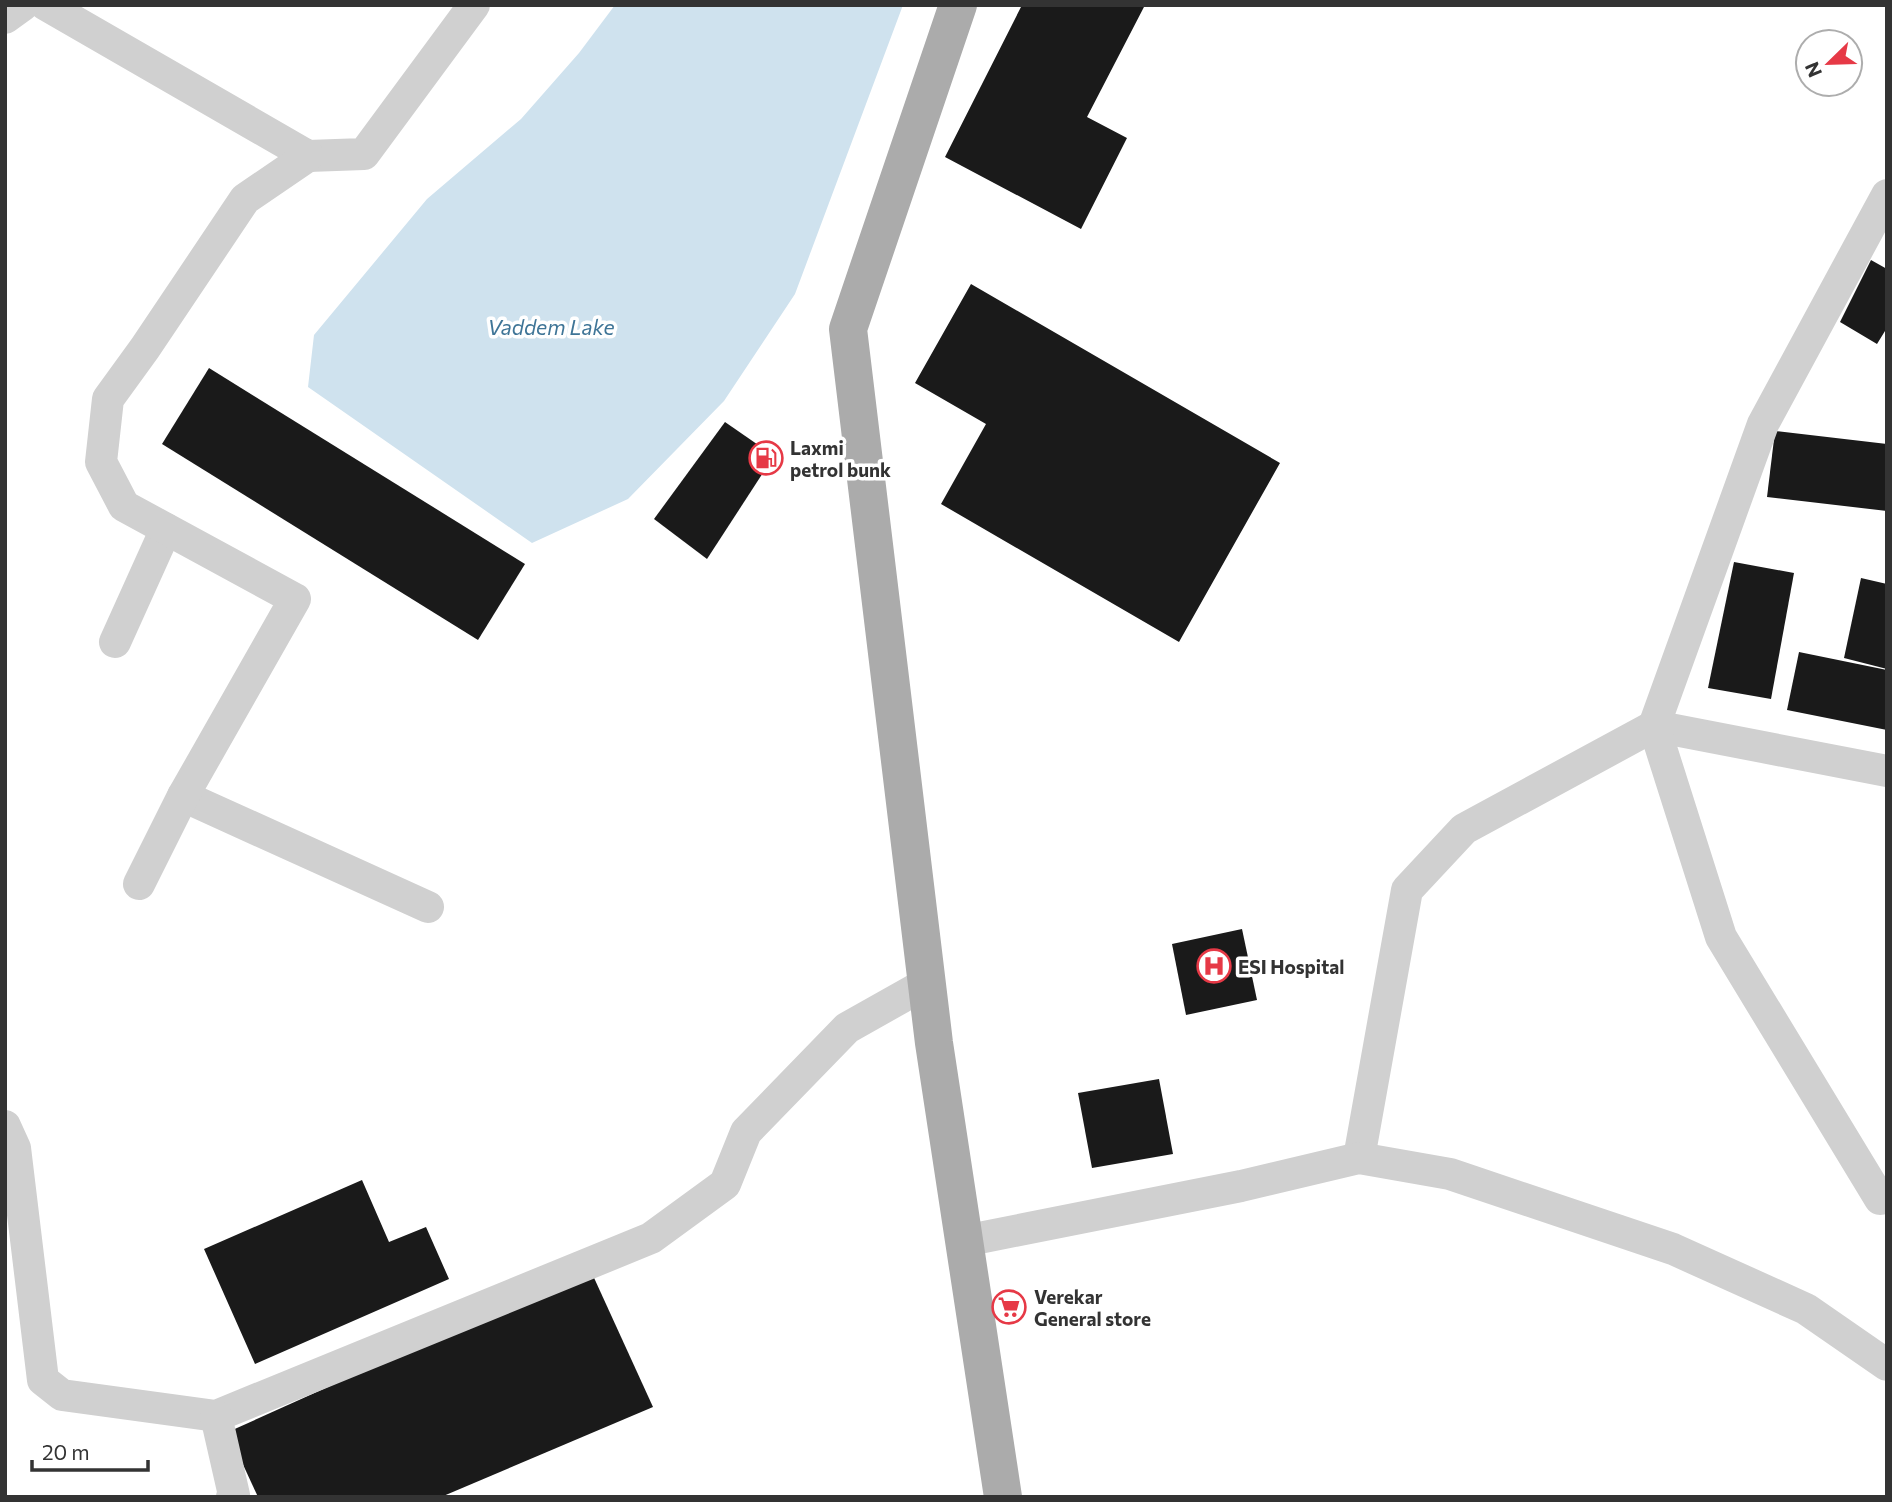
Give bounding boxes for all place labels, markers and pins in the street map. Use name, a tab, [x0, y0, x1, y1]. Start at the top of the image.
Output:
place label: Laxmi petrol bunk	[790, 436, 891, 481]
fuel station icon: Laxmi petrol bunk	[747, 439, 785, 477]
hospital icon: ESI Hospital	[1195, 947, 1233, 985]
place label: ESI Hospital	[1238, 955, 1344, 978]
place label: Verekar General store	[1034, 1285, 1151, 1330]
supermarket icon: Verekar General store	[990, 1288, 1028, 1326]

